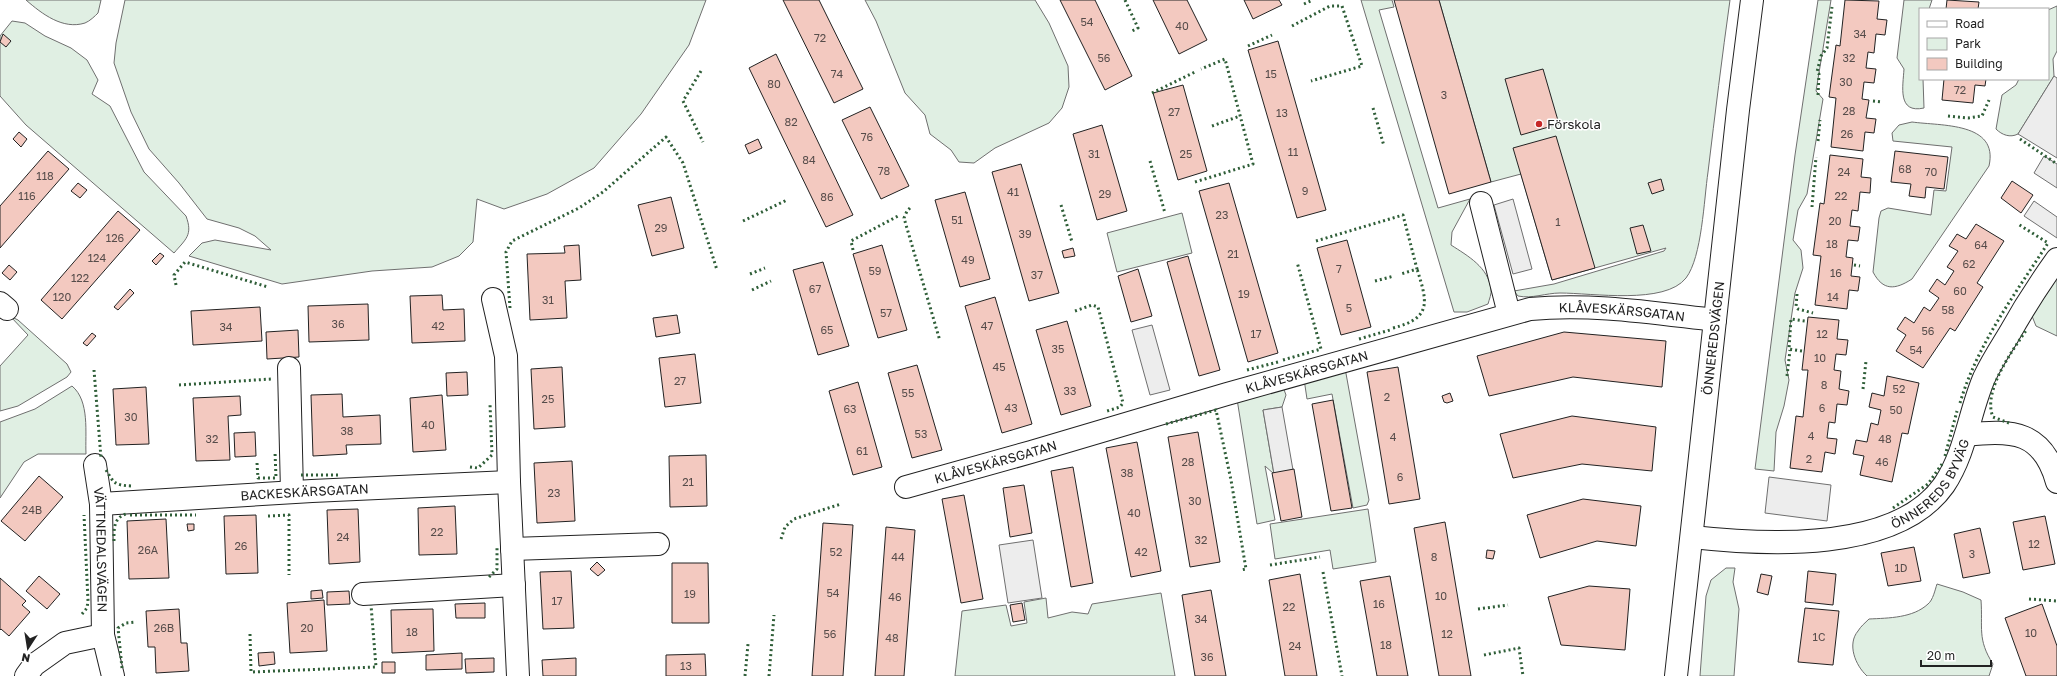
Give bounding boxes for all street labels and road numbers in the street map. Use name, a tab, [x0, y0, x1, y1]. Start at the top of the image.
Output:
street label: ÖNNEREDSVÄGEN	[1699, 280, 1727, 396]
street label: KLÅVESKÄRSGATAN	[1559, 299, 1686, 324]
street label: KLÅVESKÄRSGATAN	[1244, 347, 1370, 396]
street label: KLÅVESKÄRSGATAN	[932, 437, 1059, 487]
street label: ÖNNEREDS BYVÄG	[1888, 437, 1972, 532]
street label: BACKESKÄRSGATAN	[240, 480, 369, 503]
street label: VÄTTNEDALSVÄGEN	[90, 486, 111, 612]

